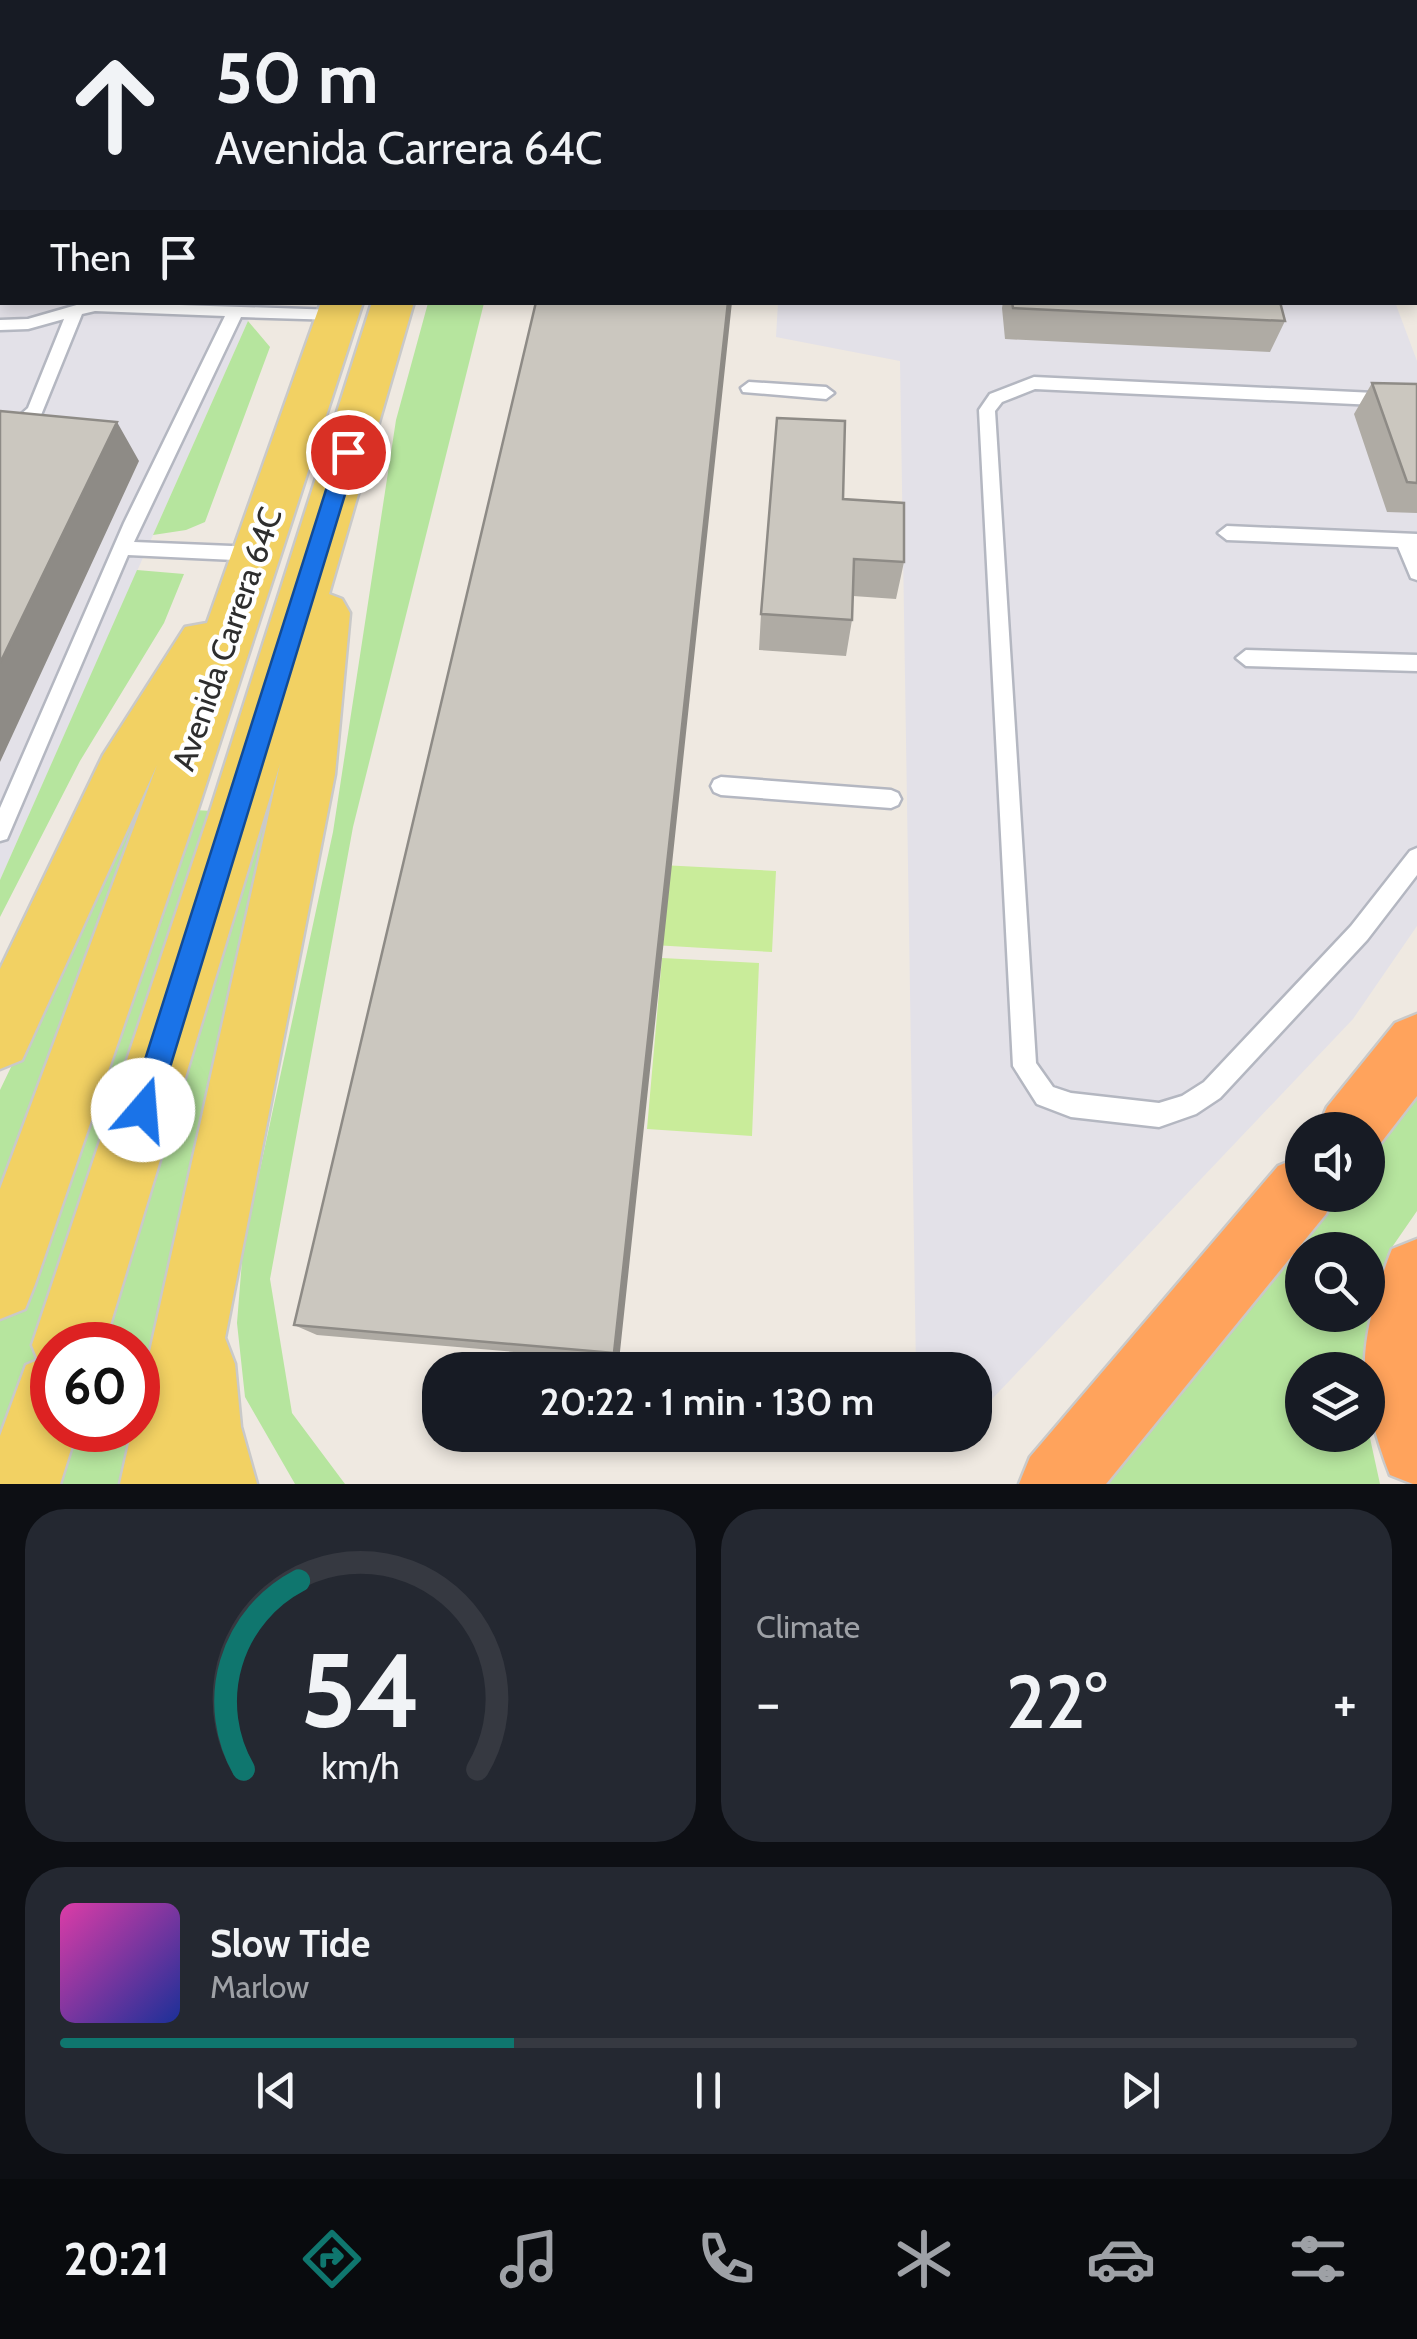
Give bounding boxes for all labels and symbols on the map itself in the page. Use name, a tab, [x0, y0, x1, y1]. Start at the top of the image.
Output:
pin	[306, 410, 391, 495]
street label: Avenida Carrera 64C	[163, 502, 290, 775]
position arrow	[91, 1058, 195, 1162]
speed limit sign: 60	[30, 1322, 160, 1452]

